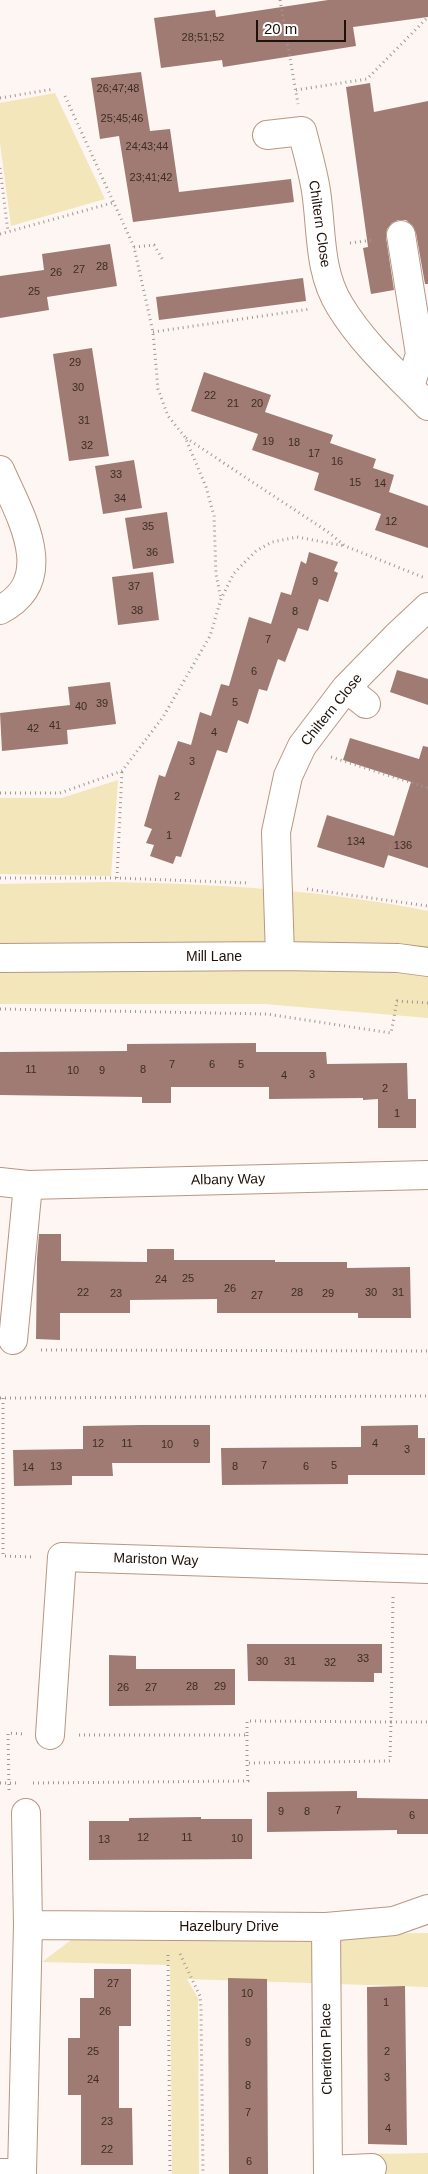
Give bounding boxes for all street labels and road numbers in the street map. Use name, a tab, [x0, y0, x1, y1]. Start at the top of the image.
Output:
street label: Chiltern Close	[305, 179, 333, 269]
street label: Chiltern Close	[298, 671, 366, 749]
street label: Mill Lane	[186, 949, 242, 965]
street label: Albany Way	[191, 1171, 265, 1189]
street label: Mariston Way	[113, 1550, 199, 1570]
street label: Hazelbury Drive	[179, 1919, 279, 1935]
street label: Cheriton Place	[318, 2003, 336, 2095]

